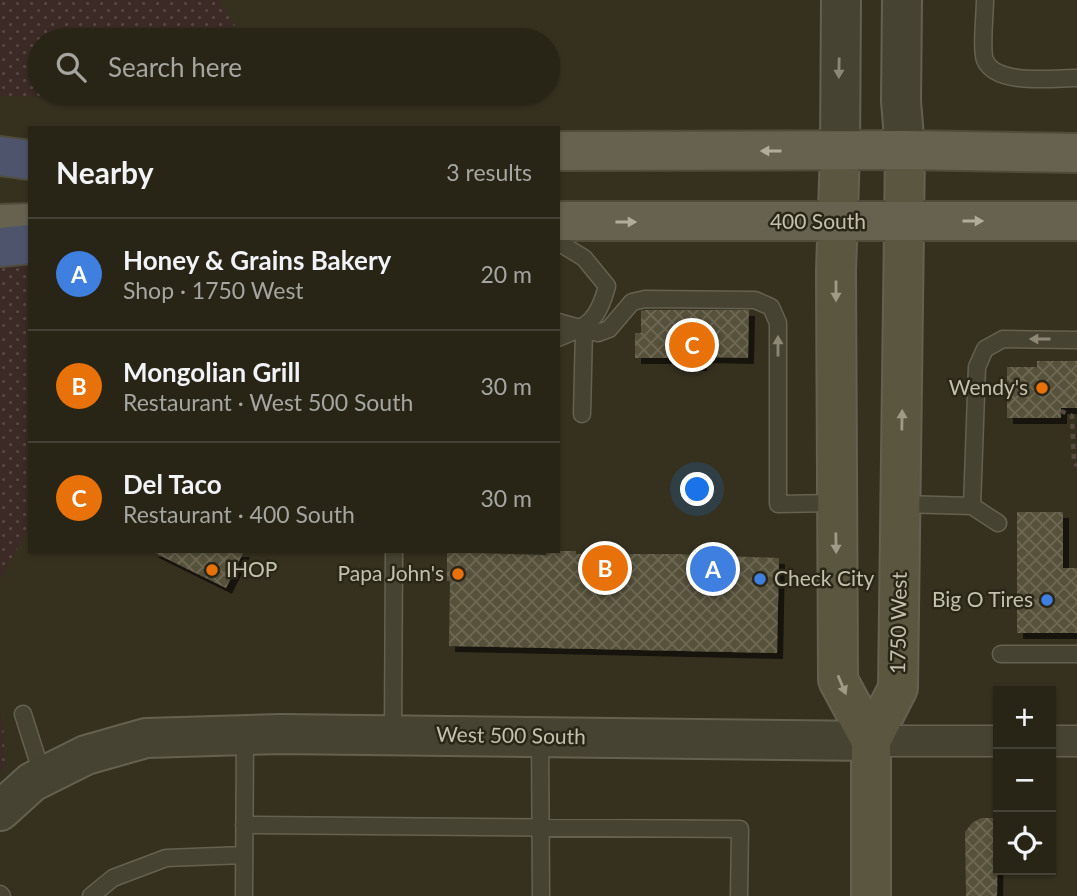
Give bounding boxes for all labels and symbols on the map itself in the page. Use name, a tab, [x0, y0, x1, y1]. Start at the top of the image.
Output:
one-way arrow	[834, 57, 845, 79]
one-way arrow	[760, 145, 782, 157]
street label: 400 South	[770, 208, 866, 233]
one-way arrow	[962, 215, 984, 227]
one-way arrow	[616, 216, 638, 227]
one-way arrow	[830, 280, 842, 302]
pin: C	[669, 319, 715, 371]
one-way arrow	[772, 334, 784, 356]
one-way arrow	[1029, 334, 1051, 345]
place label: Wendy's	[949, 374, 1028, 399]
marker: Wendy's	[1034, 380, 1050, 396]
one-way arrow	[897, 408, 908, 430]
your location	[680, 472, 714, 506]
one-way arrow	[830, 532, 842, 554]
pin: B	[582, 542, 628, 594]
pin: A	[690, 543, 736, 595]
place label: IHOP	[226, 556, 277, 581]
place label: Papa John's	[337, 560, 444, 585]
marker: IHOP	[204, 562, 220, 578]
place label: Check City	[774, 565, 875, 590]
marker: Papa John's	[450, 566, 466, 582]
marker: Check City	[752, 571, 768, 587]
street label: 1750 West	[884, 571, 911, 674]
place label: Big O Tires	[932, 586, 1033, 611]
marker: Big O Tires	[1039, 592, 1055, 608]
one-way arrow	[837, 675, 848, 696]
street label: West 500 South	[436, 721, 586, 748]

